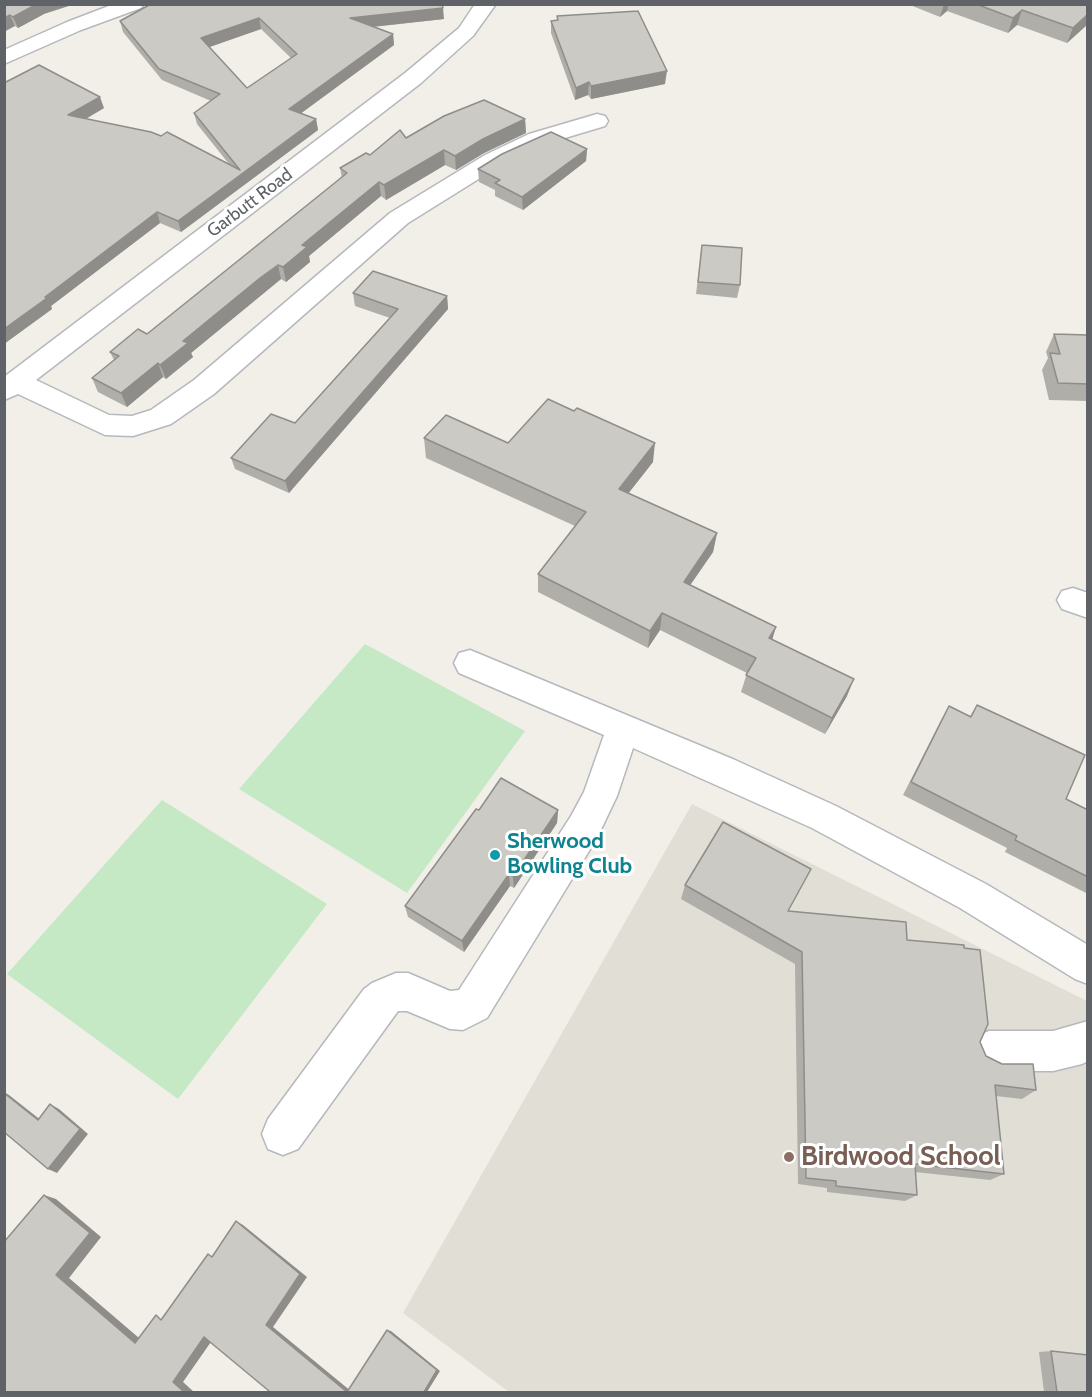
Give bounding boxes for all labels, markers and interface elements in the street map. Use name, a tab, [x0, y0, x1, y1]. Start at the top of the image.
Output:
street label: Garbutt Road	[203, 164, 297, 242]
place label: Sherwood Bowling Club	[507, 829, 632, 880]
marker: Sherwood Bowling Club	[488, 848, 502, 862]
place label: Birdwood School	[801, 1141, 1001, 1173]
marker: Birdwood School	[782, 1150, 796, 1164]

